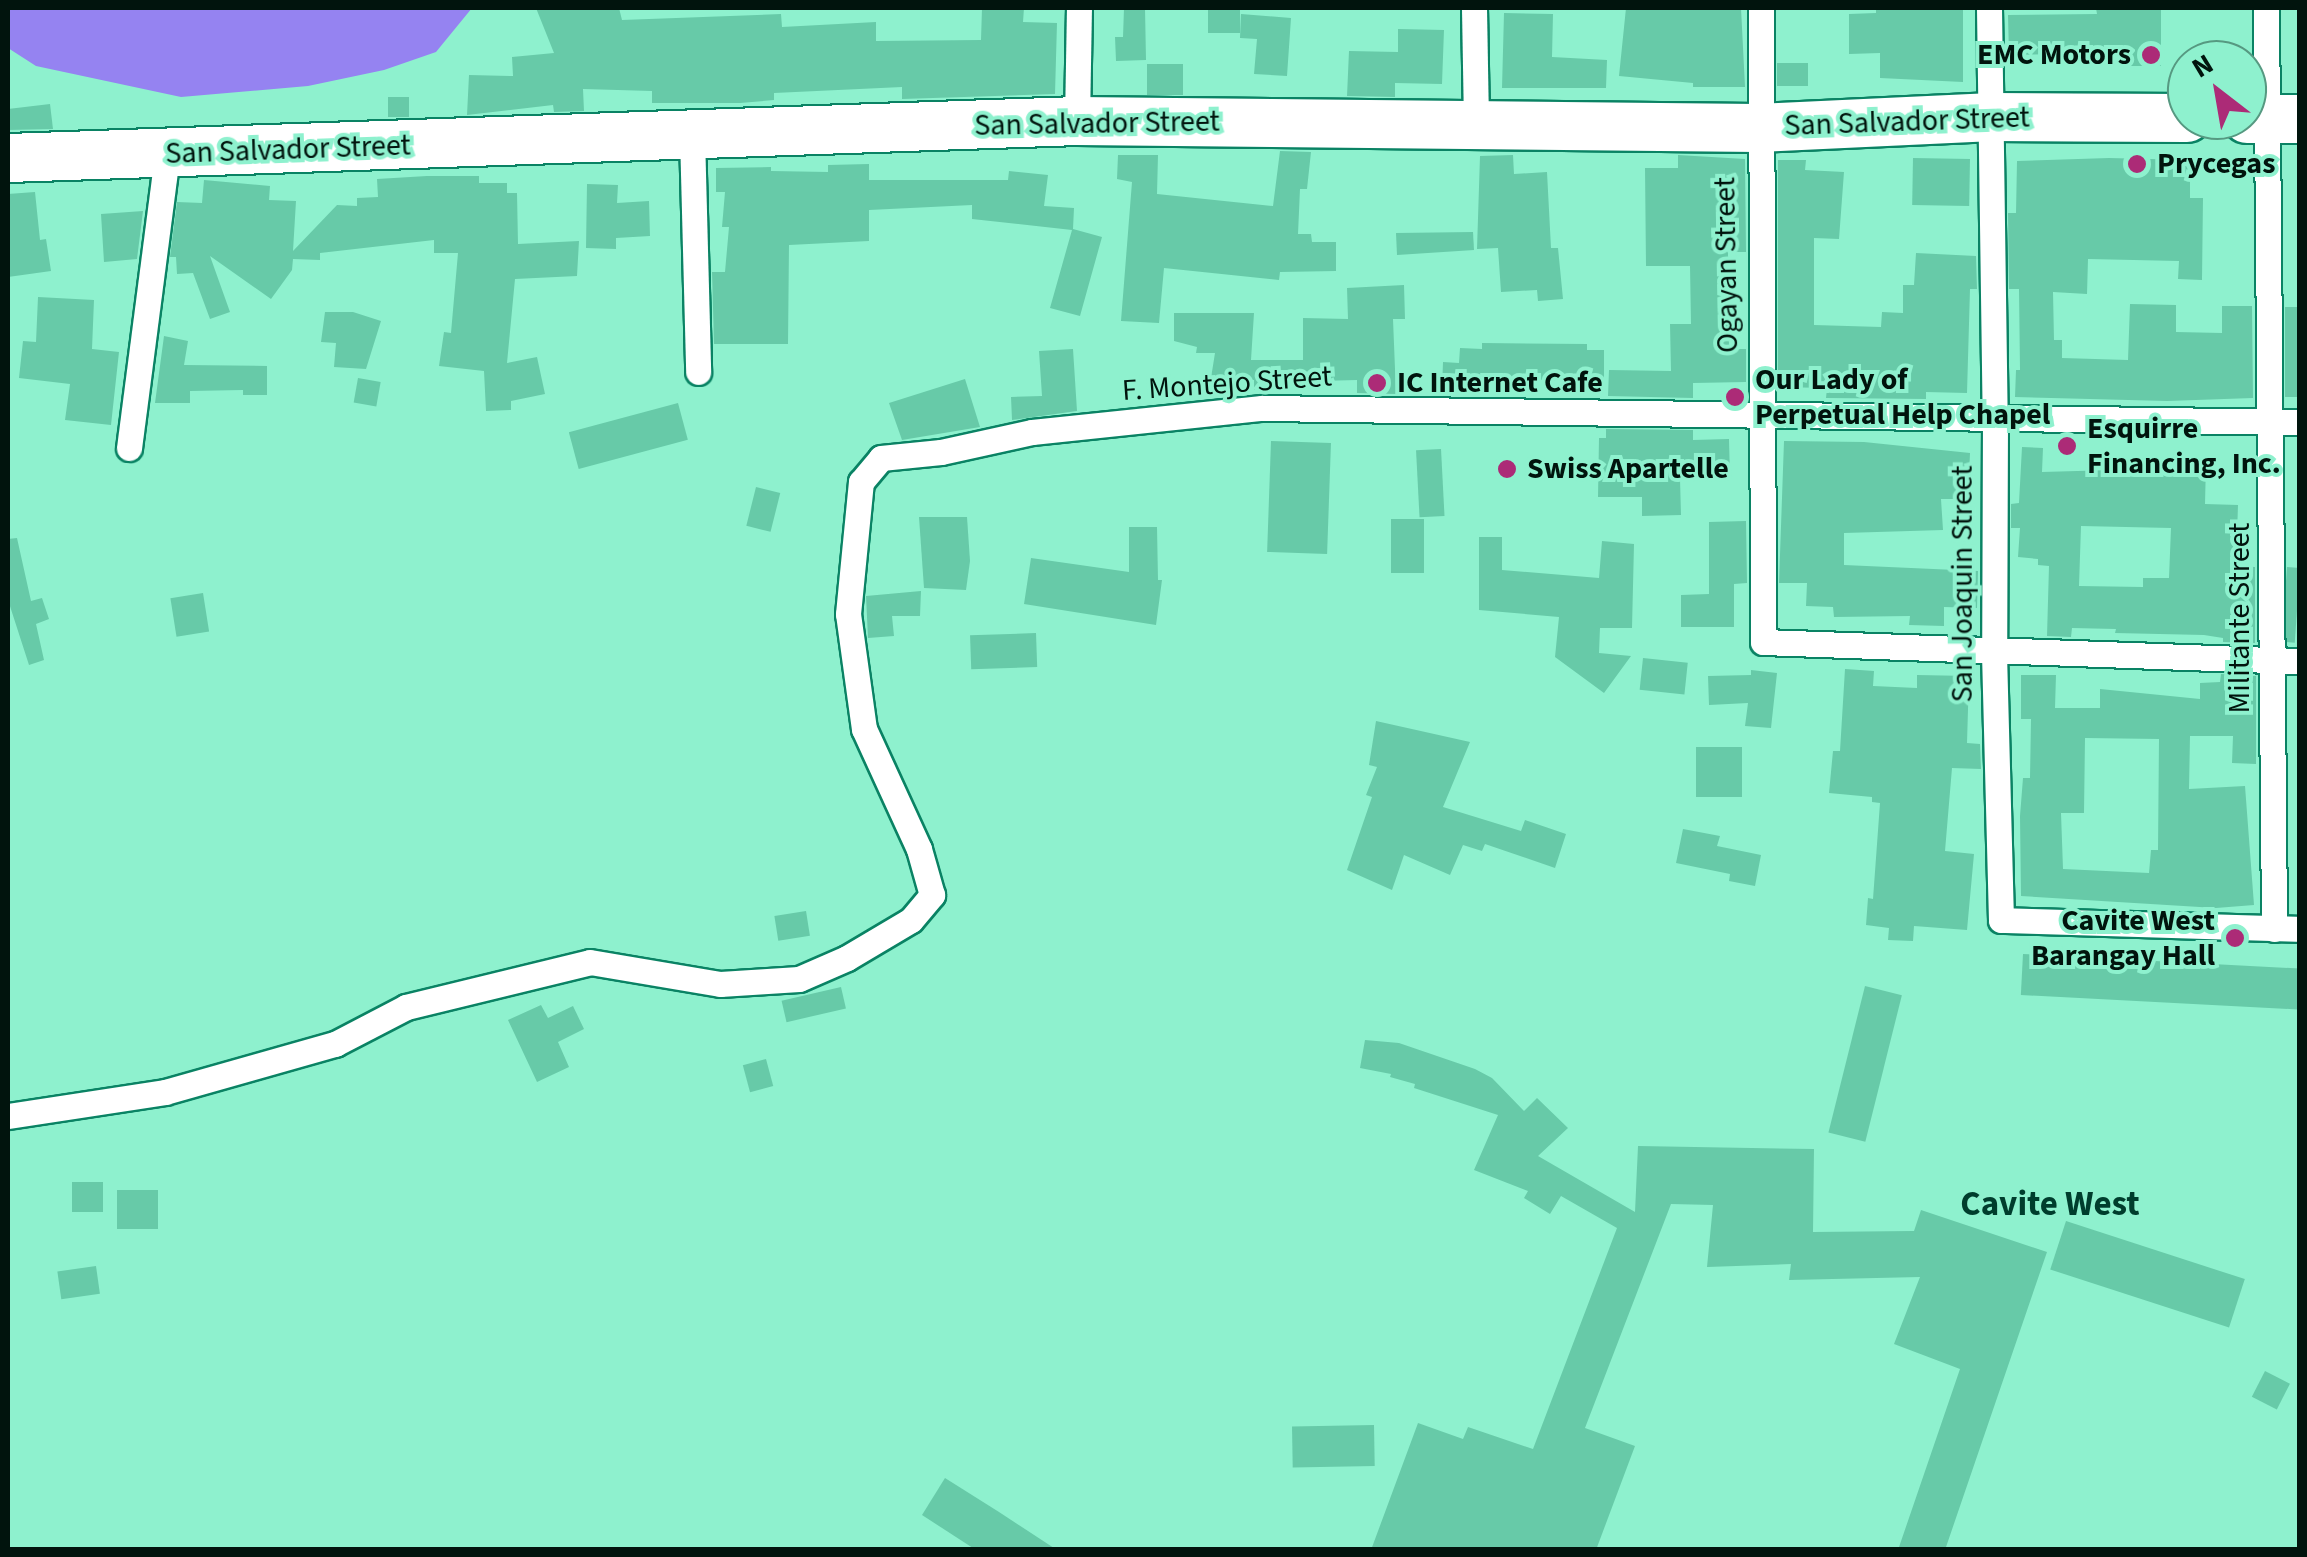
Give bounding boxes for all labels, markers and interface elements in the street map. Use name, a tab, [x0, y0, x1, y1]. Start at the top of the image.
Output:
place label: EMC Motors	[1977, 37, 2131, 73]
north arrow	[2167, 40, 2267, 140]
marker: EMC Motors	[2140, 44, 2162, 66]
text: N	[2184, 44, 2221, 88]
street label: San Salvador Street	[1784, 100, 2030, 144]
street label: San Salvador Street	[974, 104, 1220, 144]
street label: San Salvador Street	[165, 128, 411, 172]
place label: Prycegas	[2157, 146, 2275, 182]
marker: Prycegas	[2126, 153, 2148, 175]
street label: Ogayan Street	[1707, 177, 1747, 353]
street label: F. Montejo Street	[1121, 359, 1333, 409]
place label: Our Lady of Perpetual Help Chapel	[1755, 362, 2050, 432]
place label: IC Internet Cafe	[1397, 365, 1603, 401]
marker: IC Internet Cafe	[1366, 372, 1388, 394]
marker: Our Lady of Perpetual Help Chapel	[1724, 386, 1746, 408]
place label: Esquirre Financing, Inc.	[2087, 411, 2281, 482]
marker: Esquirre Financing, Inc.	[2056, 435, 2078, 457]
place label: Swiss Apartelle	[1527, 451, 1729, 487]
marker: Swiss Apartelle	[1496, 458, 1518, 480]
street label: San Joaquin Street	[1945, 466, 1981, 702]
street label: Militante Street	[2222, 522, 2258, 714]
place label: Cavite West Barangay Hall	[2031, 903, 2215, 974]
marker: Cavite West Barangay Hall	[2224, 927, 2246, 949]
district label: Cavite West	[1960, 1183, 2140, 1225]

